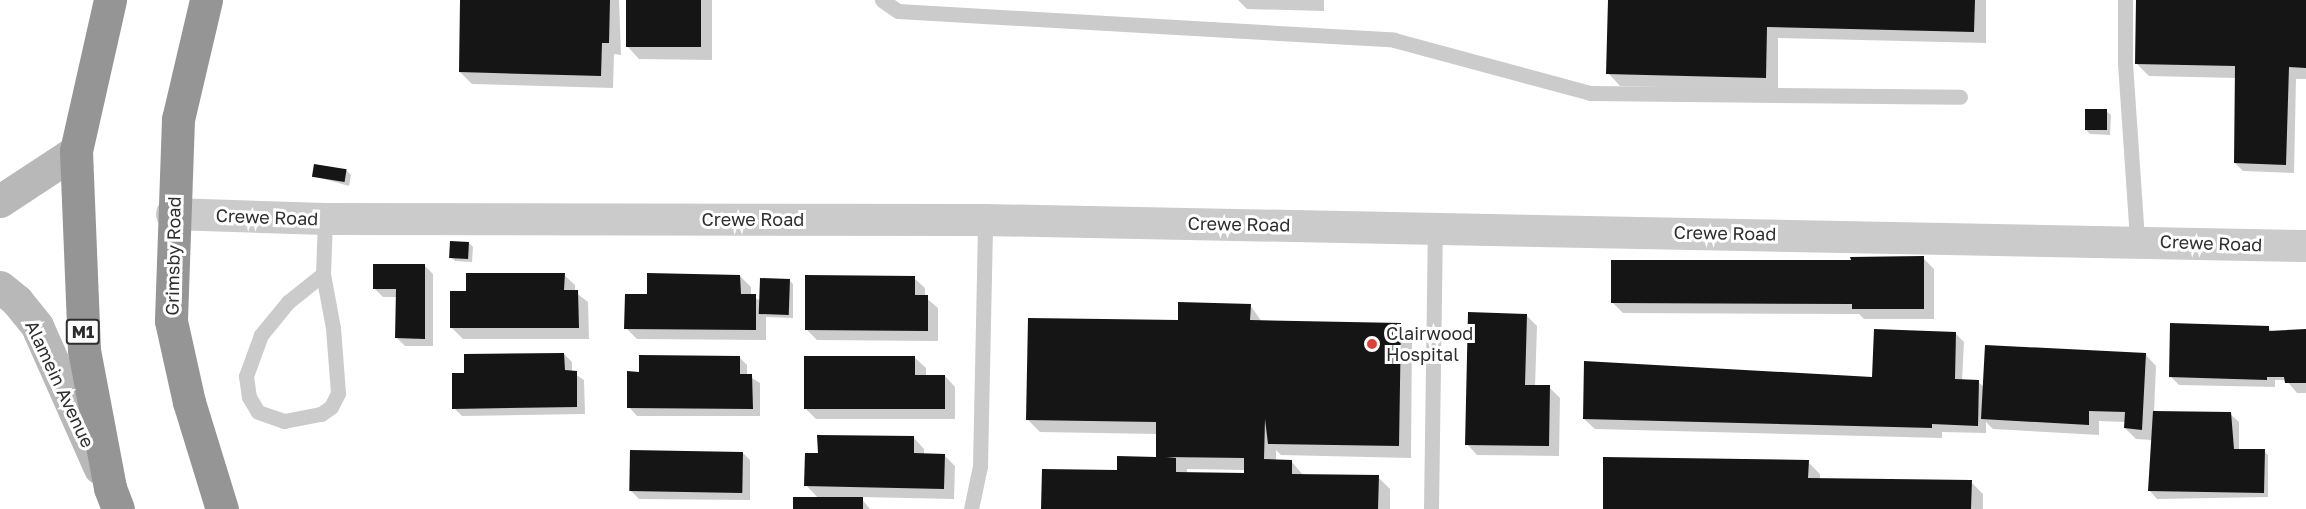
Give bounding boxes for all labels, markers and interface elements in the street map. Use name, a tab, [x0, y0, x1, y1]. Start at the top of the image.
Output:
street label: Grimsby Road	[161, 196, 185, 316]
street label: Crewe Road	[215, 204, 319, 230]
street label: Crewe Road	[702, 208, 804, 230]
street label: Crewe Road	[1187, 212, 1291, 236]
street label: Crewe Road	[1673, 221, 1777, 245]
street label: Crewe Road	[2159, 230, 2263, 256]
street label: Alamein Avenue	[21, 317, 99, 451]
road number: M1	[65, 319, 101, 345]
place label: Clairwood Hospital	[1386, 323, 1473, 366]
marker: Clairwood Hospital	[1363, 335, 1381, 353]

